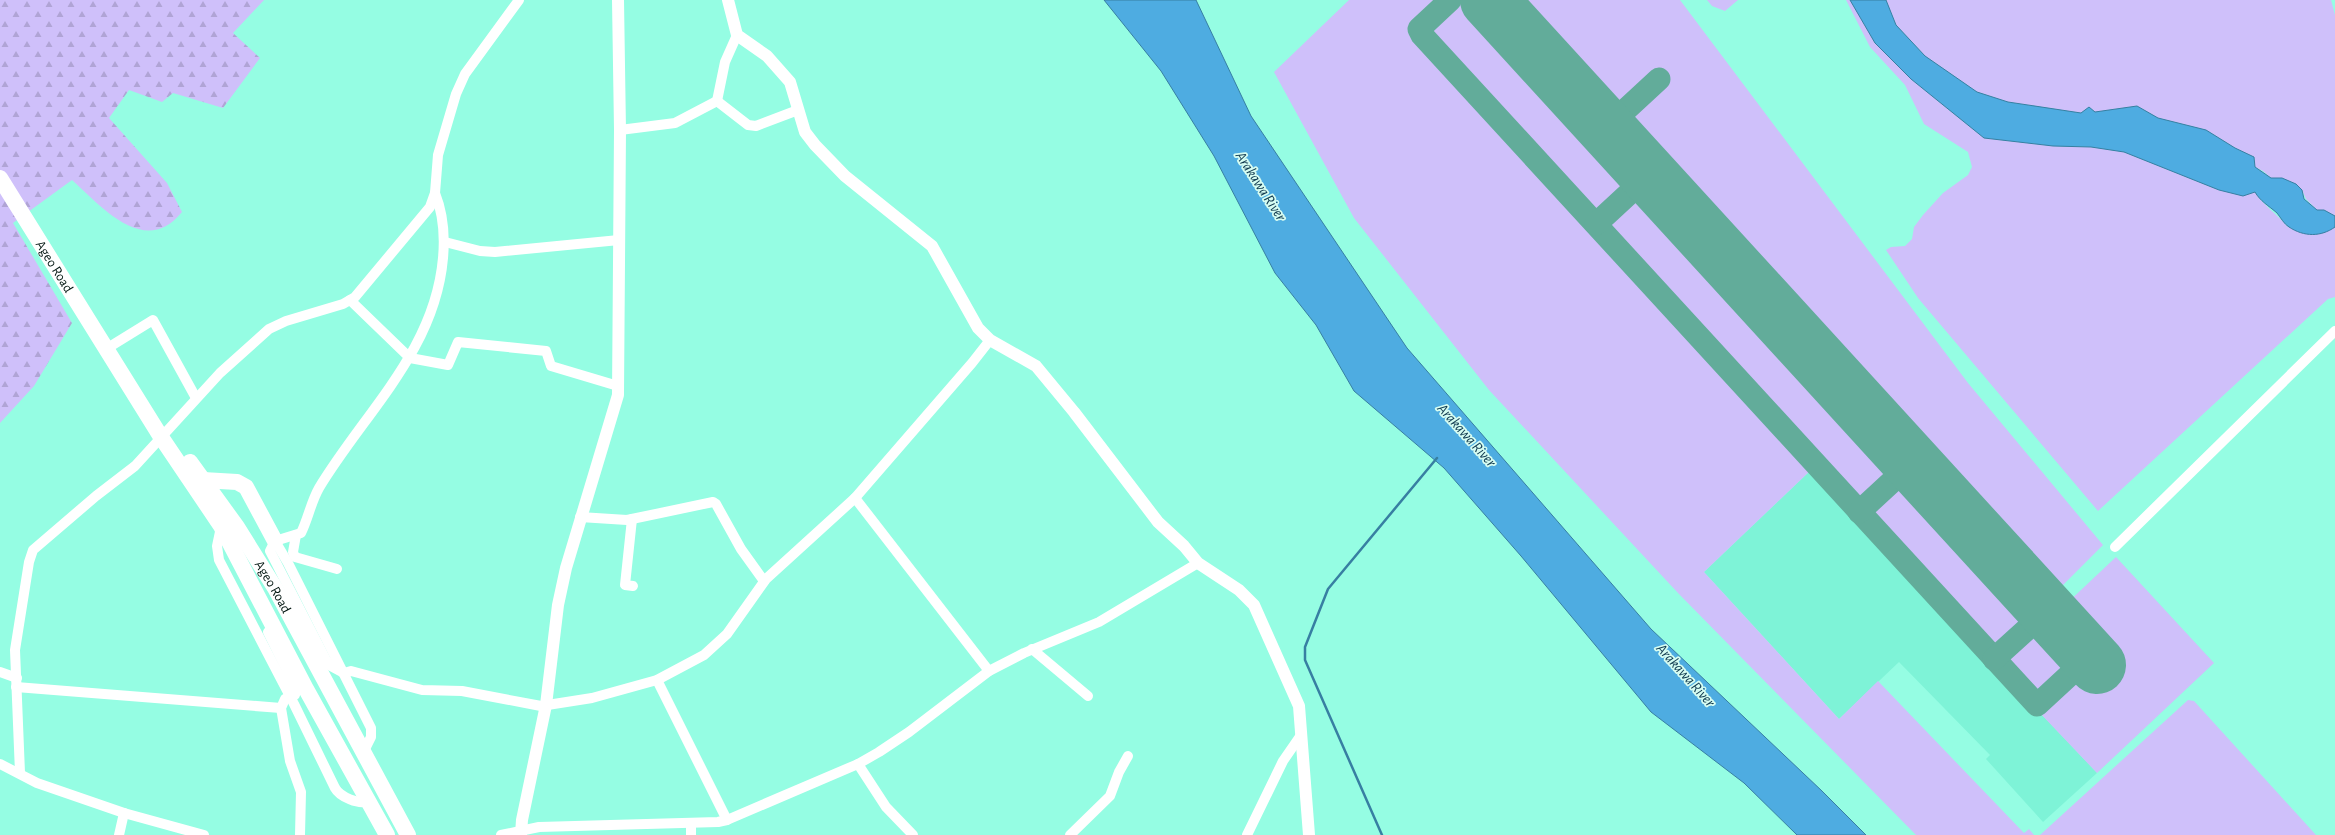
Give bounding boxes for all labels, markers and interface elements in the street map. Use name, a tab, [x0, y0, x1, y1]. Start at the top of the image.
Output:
water label: Arakawa River	[1232, 148, 1289, 225]
street label: Ageo Road	[33, 238, 75, 295]
water label: Arakawa River	[1434, 400, 1499, 471]
street label: Ageo Road	[252, 558, 293, 616]
water label: Arakawa River	[1653, 640, 1718, 711]

